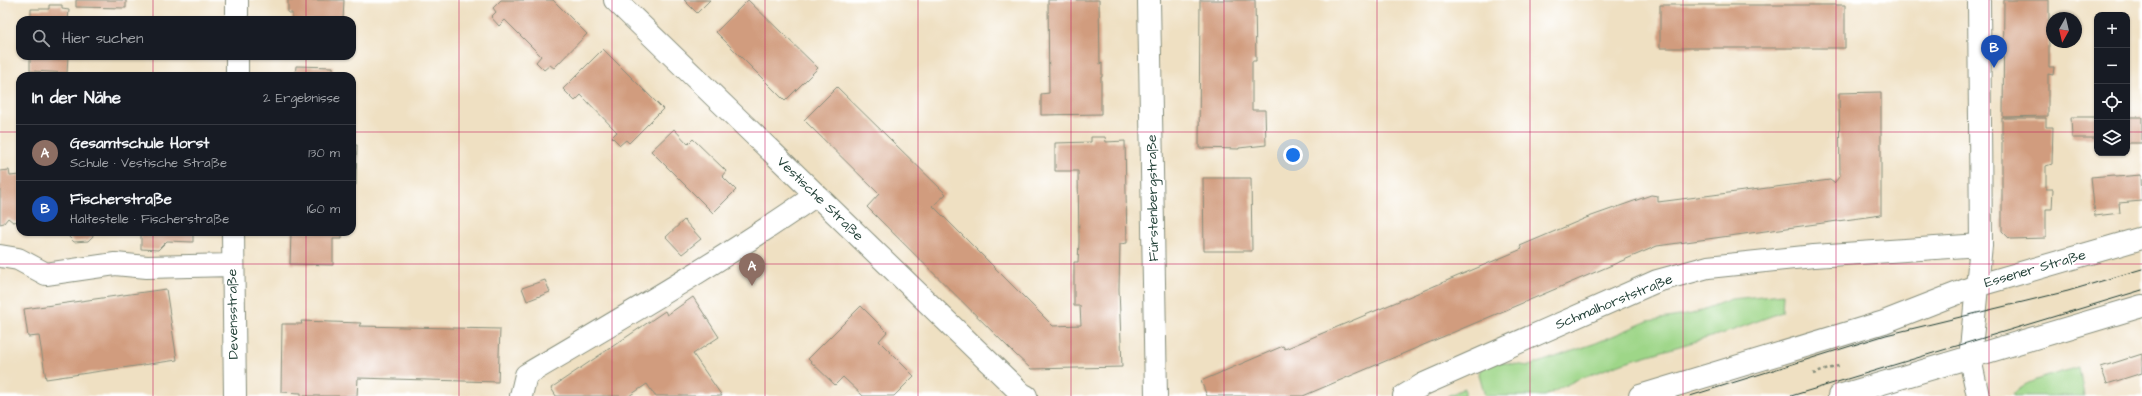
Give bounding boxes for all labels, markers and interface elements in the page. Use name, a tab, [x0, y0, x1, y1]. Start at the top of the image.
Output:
north arrow	[2046, 12, 2082, 48]
map controls	[2094, 12, 2130, 156]
button: +	[2094, 12, 2130, 48]
search box	[16, 16, 356, 60]
icon: search	[30, 27, 52, 49]
text: Hier suchen	[62, 28, 143, 49]
pin: B	[1981, 35, 2007, 68]
button: −	[2094, 48, 2130, 84]
button: locate	[2094, 84, 2130, 120]
text: In der Nähe	[32, 86, 121, 110]
text: 2 Ergebnisse	[263, 89, 340, 107]
button: layers	[2094, 120, 2130, 156]
text: Gesamtschule Horst	[70, 133, 209, 154]
street label: Fürstenbergstraße	[1142, 134, 1164, 262]
text: A	[41, 144, 49, 162]
text: 130 m	[308, 144, 340, 162]
your location	[1283, 145, 1303, 165]
street label: Vestische Straße	[772, 152, 868, 246]
text: Schule · Vestische Straße	[70, 154, 227, 172]
text: Fischerstraße	[70, 189, 172, 210]
text: B	[40, 200, 50, 218]
text: 160 m	[307, 200, 340, 218]
text: Haltestelle · Fischerstraße	[70, 210, 229, 228]
street label: Essener Straße	[1982, 245, 2089, 293]
pin: A	[739, 253, 765, 286]
street label: Devensstraße	[222, 268, 244, 359]
street label: Schmalhorststraße	[1552, 269, 1676, 335]

